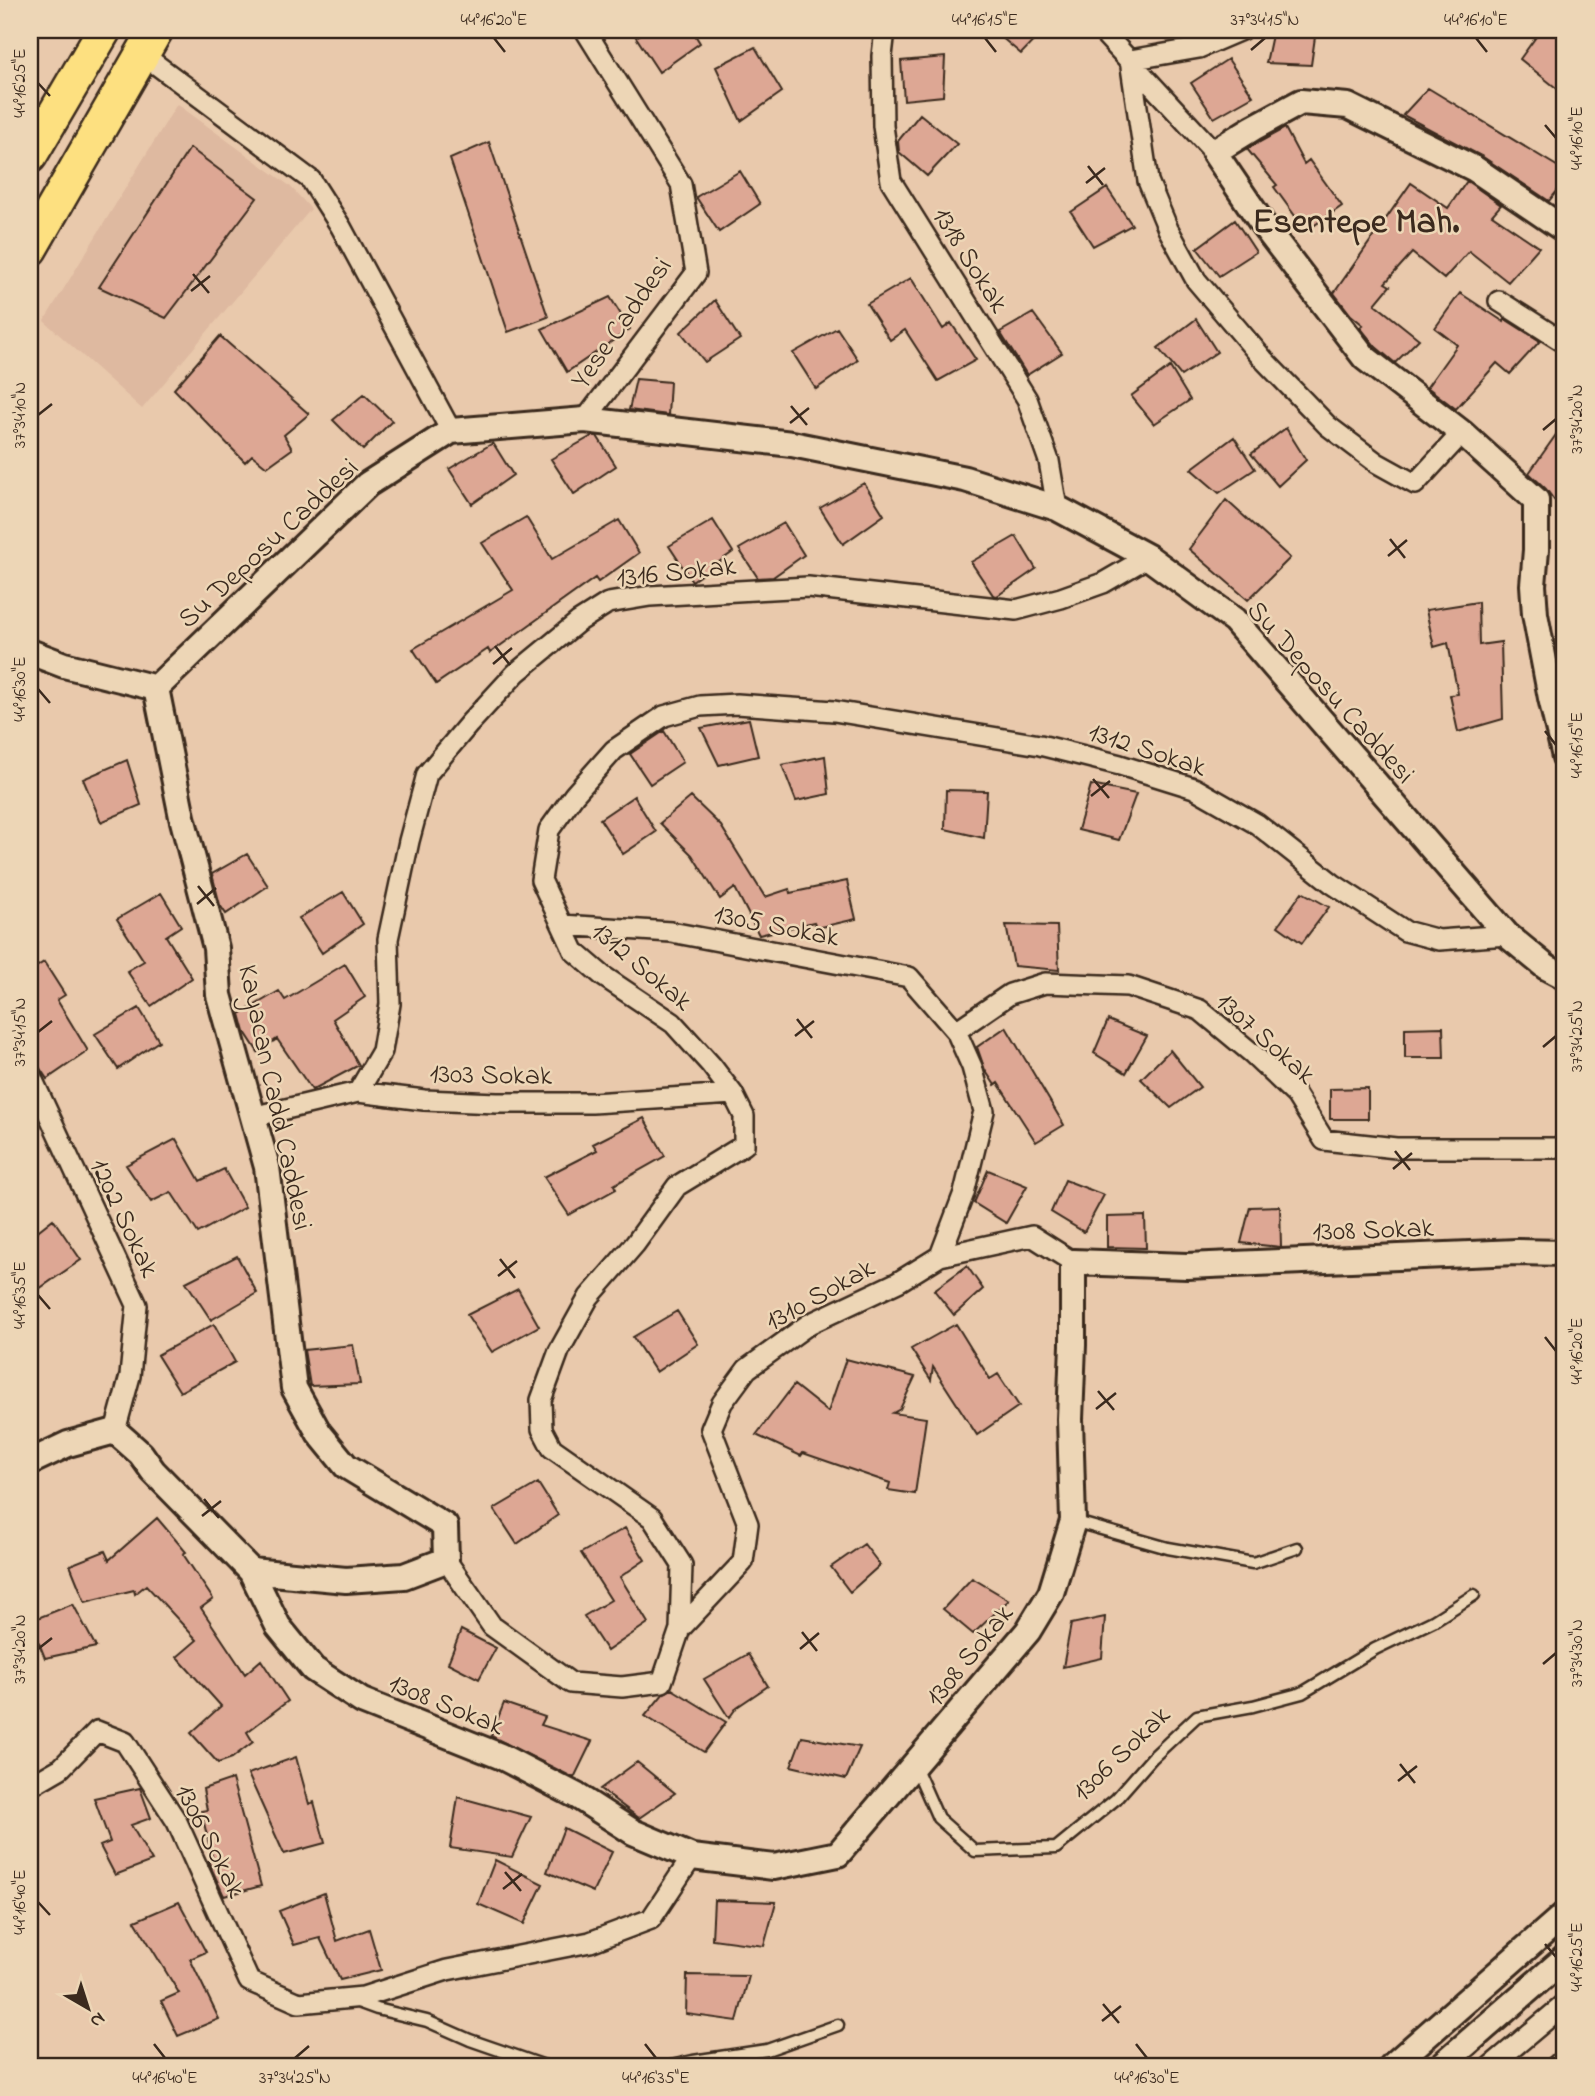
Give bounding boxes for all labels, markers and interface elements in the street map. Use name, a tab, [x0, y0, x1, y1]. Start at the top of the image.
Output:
text: 44°16'20"E	[460, 8, 528, 34]
text: 44°16'15"E	[952, 8, 1018, 34]
text: 37°34'15"N	[1231, 8, 1299, 34]
text: 44°16'10"E	[1444, 8, 1508, 34]
text: 44°16'25"E	[8, 48, 34, 118]
text: 44°16'10"E	[1565, 106, 1591, 170]
district label: Esentepe Mah.	[1253, 198, 1459, 249]
street label: 1318 Sokak	[920, 200, 1018, 322]
street label: Yese Caddesi	[562, 250, 684, 398]
text: 37°34'10"N	[8, 382, 34, 448]
text: 37°34'20"N	[1565, 384, 1591, 454]
street label: Su Deposu Caddesi	[170, 450, 369, 640]
street label: 1316 Sokak	[615, 547, 739, 600]
street label: Su Deposu Caddesi	[1236, 592, 1423, 794]
text: 44°16'30"E	[8, 656, 34, 722]
text: 44°16'15"E	[1565, 712, 1591, 778]
street label: 1312 Sokak	[1083, 713, 1212, 790]
street label: 1305 Sokak	[710, 895, 843, 960]
street label: 1312 Sokak	[581, 913, 701, 1023]
street label: Kayacan Cadd Caddesi	[225, 961, 322, 1234]
street label: 1307 Sokak	[1205, 983, 1324, 1096]
text: 37°34'15"N	[8, 998, 34, 1066]
text: 37°34'25"N	[1565, 1000, 1591, 1072]
street label: 1303 Sokak	[429, 1055, 553, 1098]
street label: 1202 Sokak	[77, 1152, 169, 1285]
street label: 1308 Sokak	[1312, 1209, 1435, 1254]
street label: 1310 Sokak	[758, 1249, 884, 1343]
text: 44°16'35"E	[8, 1261, 34, 1329]
text: 44°16'20"E	[1565, 1317, 1591, 1385]
street label: 1308 Sokak	[917, 1596, 1025, 1716]
text: 37°34'20"N	[8, 1614, 34, 1684]
text: 37°34'30"N	[1565, 1619, 1591, 1687]
street label: 1308 Sokak	[382, 1664, 510, 1748]
street label: 1306 Sokak	[1064, 1696, 1182, 1812]
street label: 1306 Sokak	[163, 1777, 255, 1906]
text: 44°16'40"E	[8, 1869, 34, 1935]
text: 44°16'25"E	[1565, 1922, 1591, 1992]
north arrow	[52, 1974, 122, 2044]
text: N	[84, 2005, 111, 2034]
text: 44°16'40"E	[132, 2066, 198, 2092]
text: 37°34'25"N	[259, 2066, 331, 2092]
text: 44°16'35"E	[622, 2066, 690, 2092]
text: 44°16'30"E	[1114, 2066, 1180, 2092]

